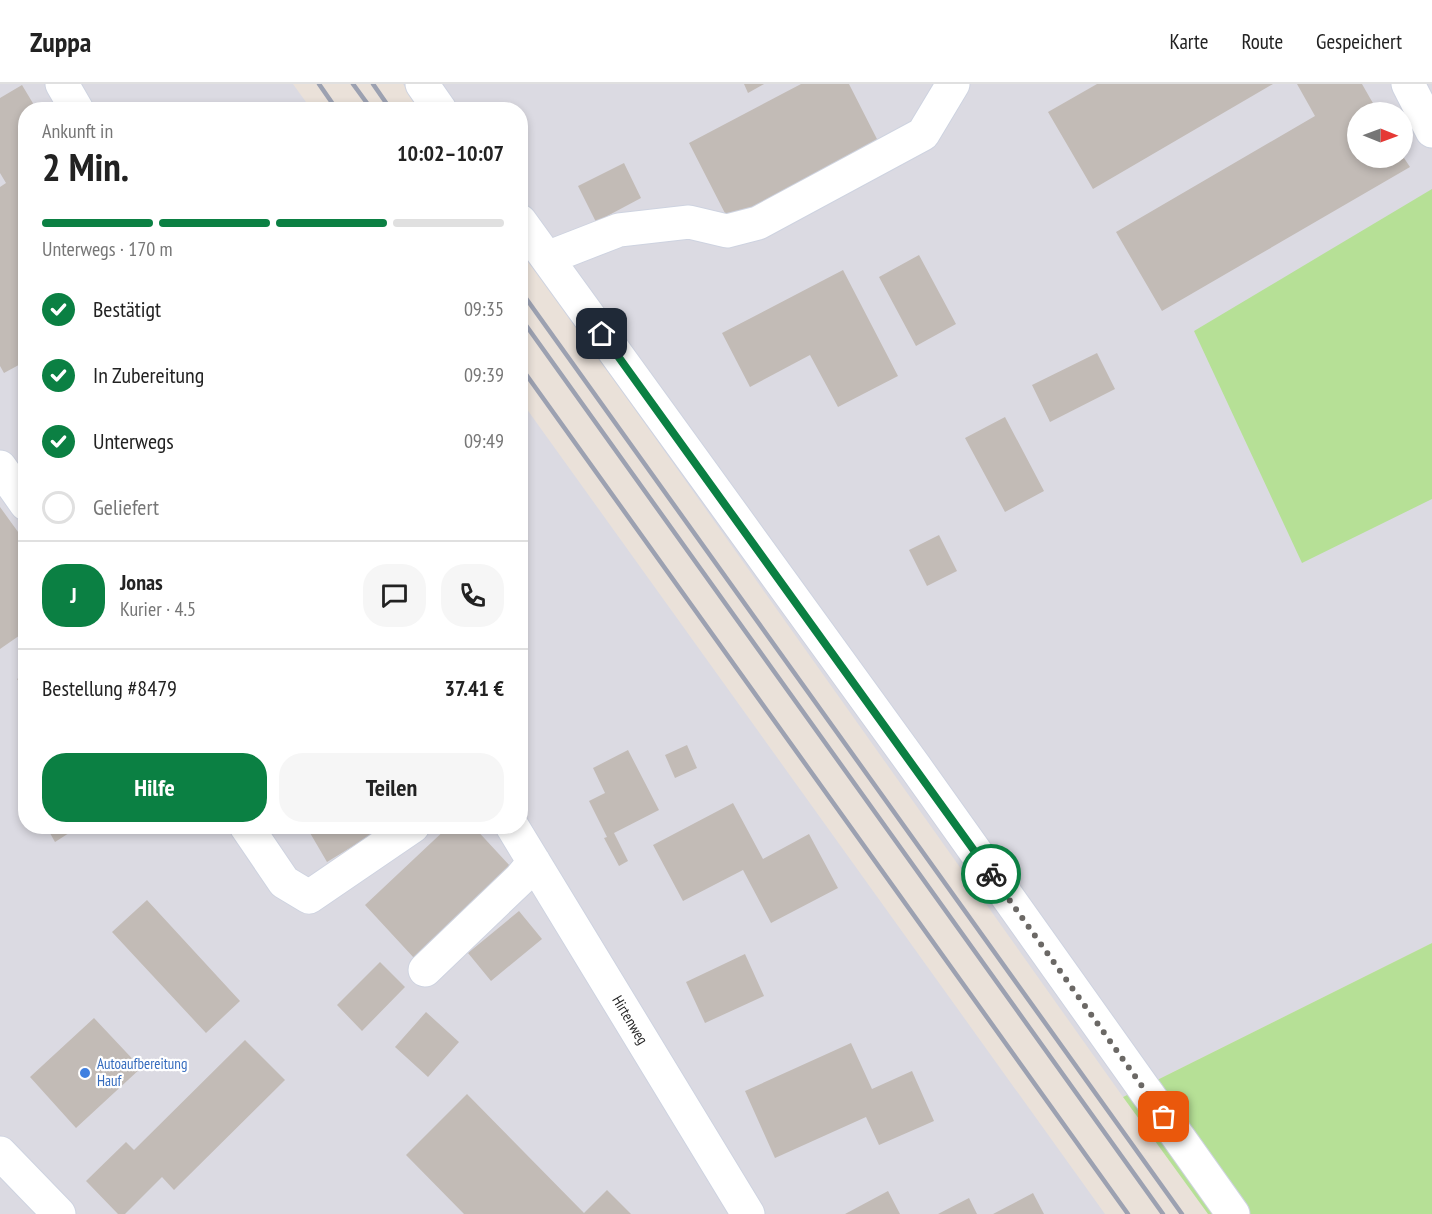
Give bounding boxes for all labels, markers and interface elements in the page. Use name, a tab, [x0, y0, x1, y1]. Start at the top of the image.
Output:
text: Zuppa	[30, 23, 91, 60]
text: Karte	[1170, 28, 1208, 55]
text: Route	[1241, 28, 1283, 55]
text: Gespeichert	[1316, 28, 1402, 55]
north arrow	[1347, 102, 1413, 168]
map controls	[1347, 102, 1413, 168]
text: Ankunft in	[42, 118, 113, 144]
text: 10:02–10:07	[397, 139, 504, 167]
text: 2 Min.	[42, 141, 129, 192]
text: Unterwegs · 170 m	[42, 236, 172, 262]
icon: check	[42, 293, 75, 326]
text: Bestätigt	[93, 295, 161, 323]
text: 09:35	[464, 296, 504, 322]
pin	[576, 308, 627, 359]
icon: home	[585, 317, 618, 350]
icon: check	[42, 359, 75, 392]
text: In Zubereitung	[93, 361, 204, 389]
text: 09:39	[464, 362, 504, 388]
icon: check	[42, 425, 75, 458]
text: Unterwegs	[93, 427, 174, 455]
text: 09:49	[464, 428, 504, 454]
text: Geliefert	[93, 493, 159, 521]
button: chat	[363, 564, 426, 627]
button: phone	[441, 564, 504, 627]
text: Jonas	[120, 568, 163, 596]
text: J	[70, 581, 77, 609]
text: Kurier · 4.5	[120, 596, 196, 622]
text: Bestellung #8479	[42, 674, 177, 702]
text: 37.41 €	[444, 674, 504, 702]
button: Hilfe	[42, 753, 267, 822]
button: Teilen	[279, 753, 504, 822]
courier	[961, 844, 1021, 904]
icon: bike	[975, 858, 1008, 891]
street label: Hirtenweg	[608, 992, 652, 1048]
place label: Autoaufbereitung Hauf	[97, 1054, 187, 1090]
marker: Autoaufbereitung Hauf	[78, 1066, 92, 1080]
pin	[1138, 1091, 1189, 1142]
icon: bag	[1147, 1100, 1180, 1133]

